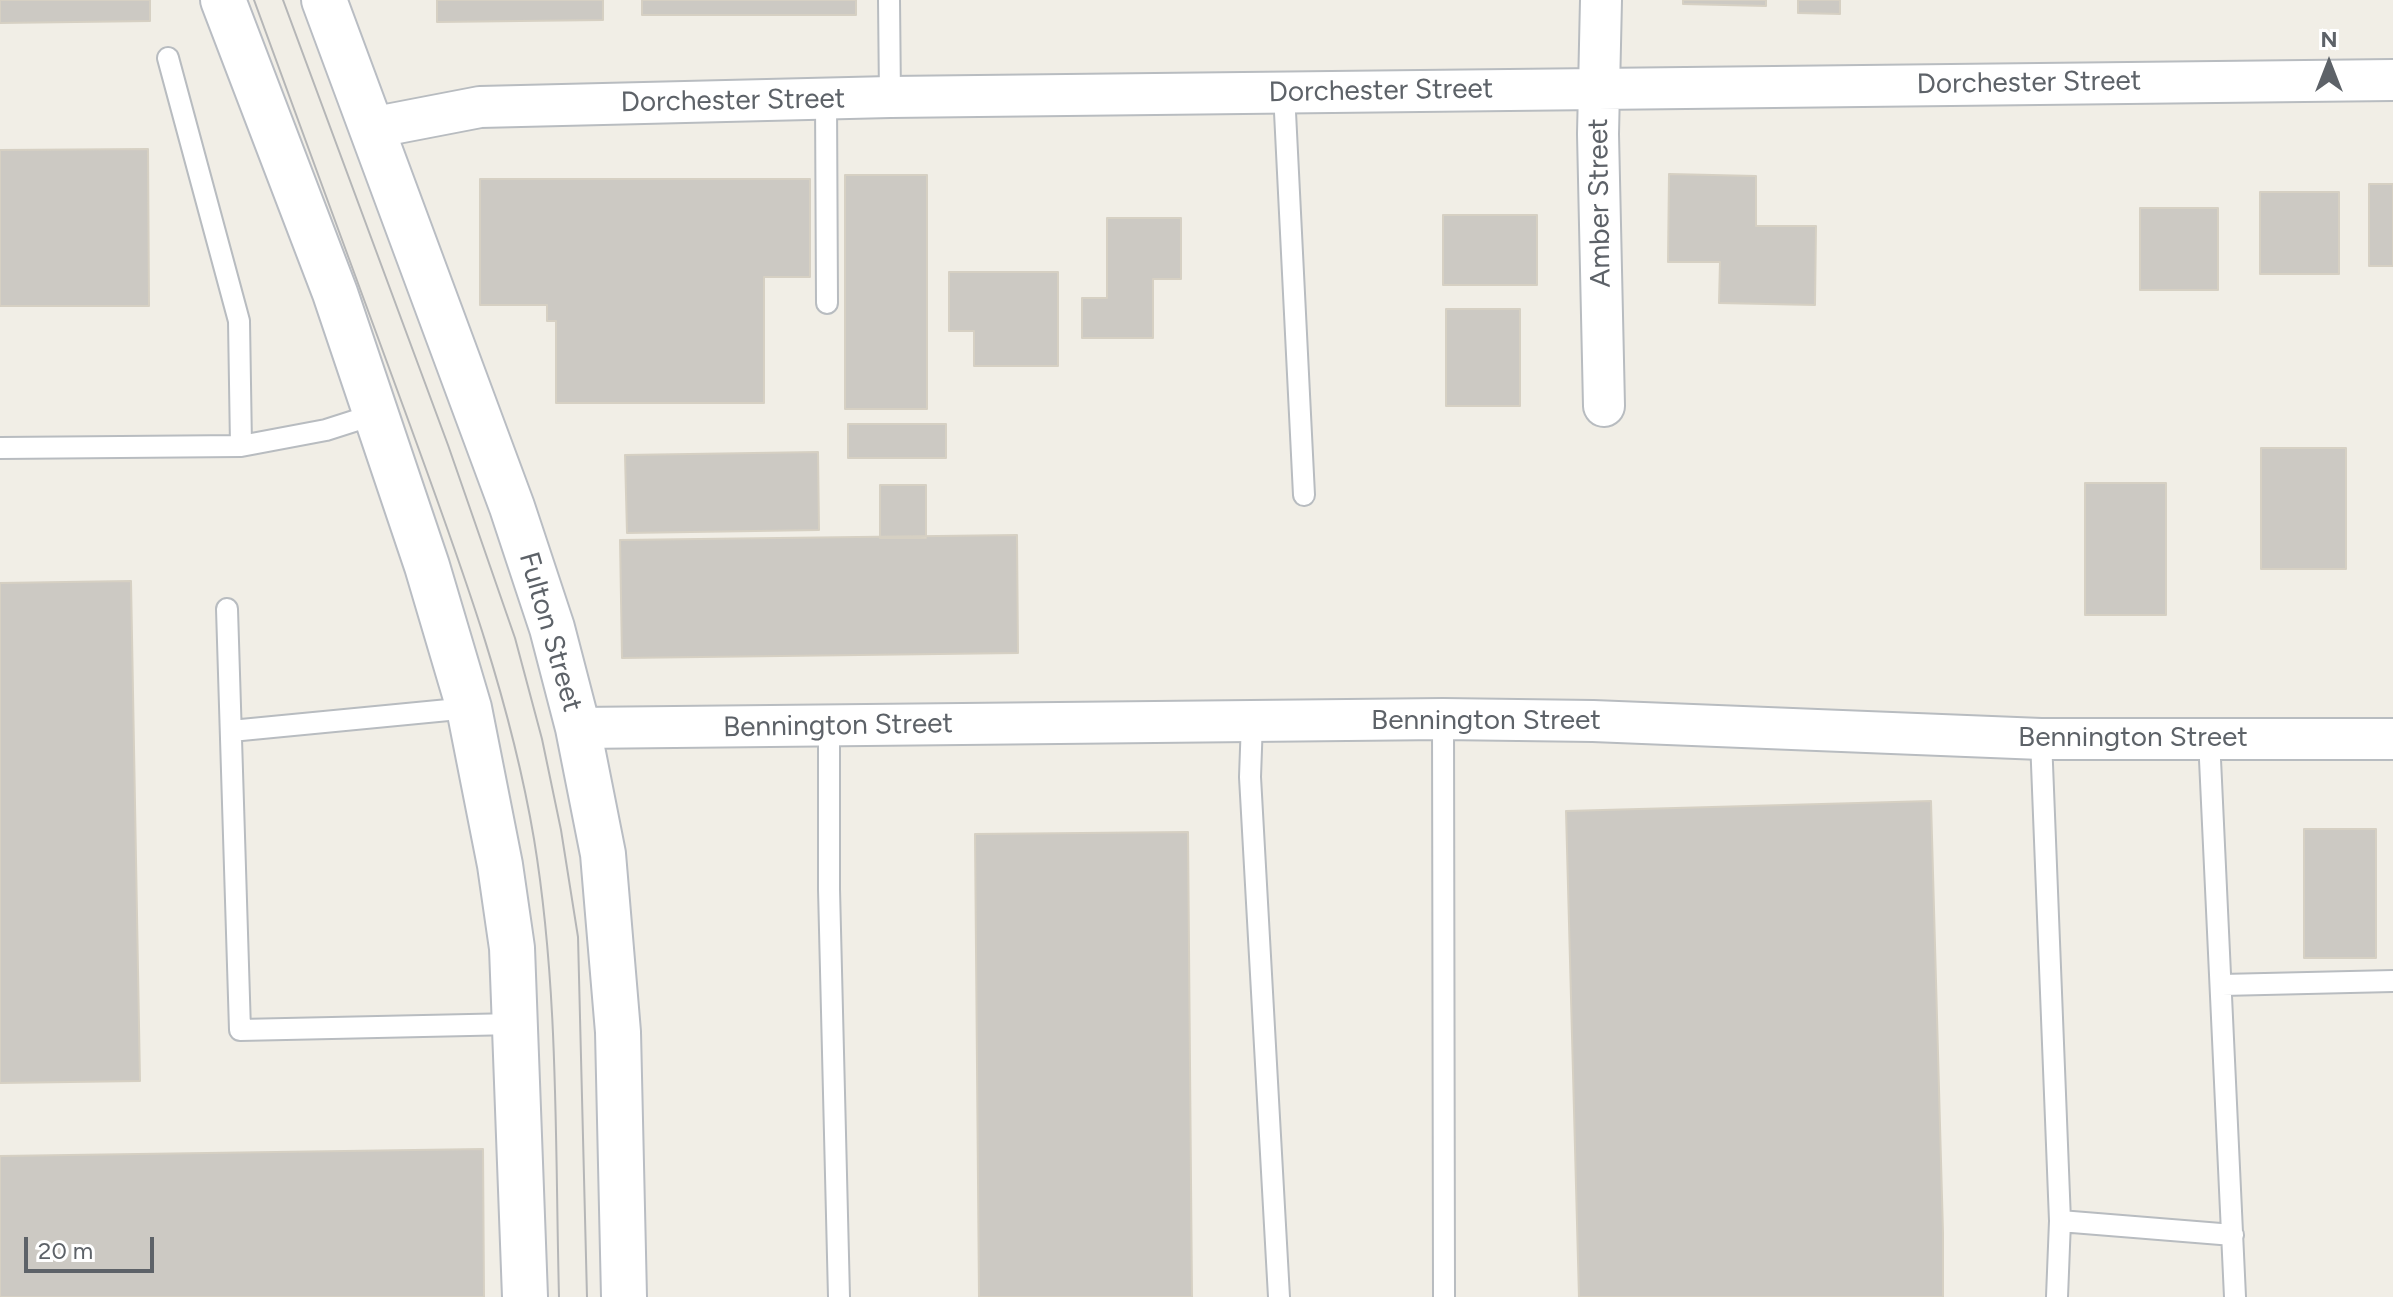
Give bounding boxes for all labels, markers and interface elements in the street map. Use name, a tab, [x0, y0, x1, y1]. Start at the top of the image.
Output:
north arrow	[2289, 24, 2369, 104]
text: N	[2320, 26, 2338, 53]
street label: Dorchester Street	[1916, 64, 2142, 102]
street label: Dorchester Street	[1268, 72, 1494, 110]
street label: Dorchester Street	[620, 82, 846, 120]
street label: Amber Street	[1582, 118, 1618, 288]
street label: Fulton Street	[511, 548, 589, 716]
street label: Bennington Street	[1371, 704, 1601, 738]
street label: Bennington Street	[723, 707, 953, 745]
street label: Bennington Street	[2018, 721, 2248, 755]
scale bar	[28, 1221, 158, 1271]
text: 20 m	[38, 1236, 93, 1265]

